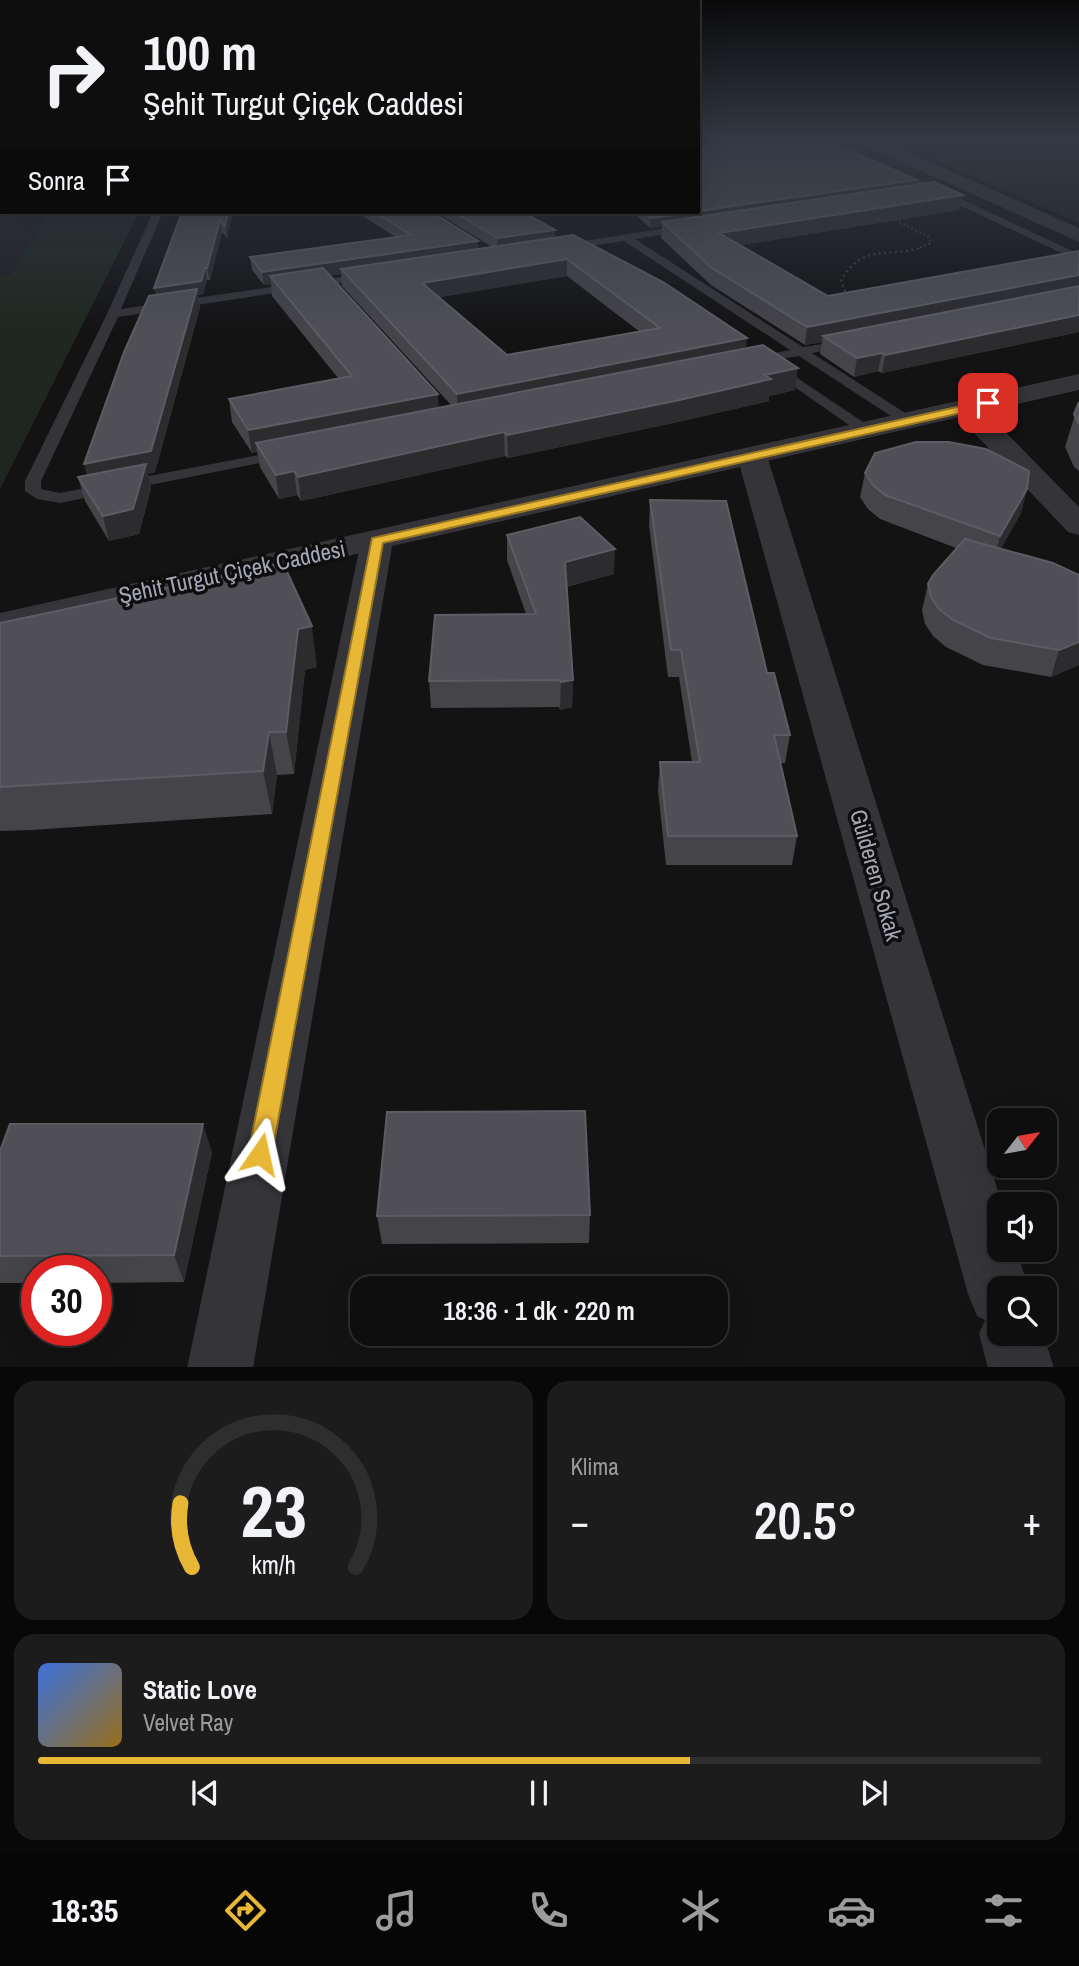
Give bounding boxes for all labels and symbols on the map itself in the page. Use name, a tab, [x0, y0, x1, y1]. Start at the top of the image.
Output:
pin	[958, 373, 1018, 433]
street label: Şehit Turgut Çiçek Caddesi	[116, 532, 348, 611]
street label: Gülderen Sokak	[843, 806, 910, 945]
north arrow	[987, 1108, 1057, 1178]
position arrow	[223, 1117, 297, 1191]
speed limit sign: 30	[21, 1255, 112, 1346]

